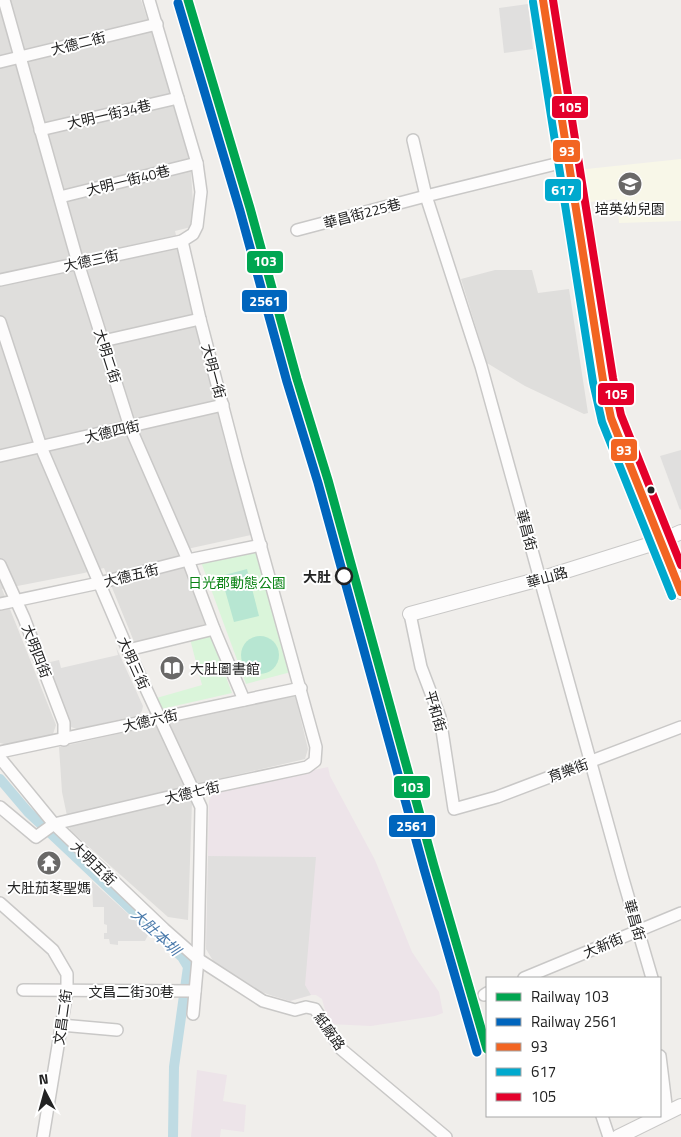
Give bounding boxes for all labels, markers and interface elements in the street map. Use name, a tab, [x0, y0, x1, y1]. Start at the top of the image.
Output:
street label: 大德二街	[48, 26, 108, 60]
street label: 大明一街34巷	[65, 94, 153, 134]
line badge: 105	[551, 95, 589, 119]
text: 105	[558, 96, 582, 117]
line badge: 93	[552, 139, 581, 163]
text: 93	[559, 140, 575, 161]
street label: 大明一街40巷	[84, 159, 172, 201]
school or university icon: 培英幼兒園	[617, 171, 643, 197]
line badge: 617	[544, 178, 582, 202]
text: 617	[551, 179, 575, 200]
street label: 華昌街225巷	[321, 193, 403, 233]
place label: 培英幼兒園	[595, 198, 665, 219]
street label: 大德三街	[61, 244, 121, 276]
line badge: 103	[246, 250, 284, 274]
text: 103	[253, 250, 277, 271]
line badge: 2561	[241, 289, 288, 313]
text: 2561	[249, 290, 281, 311]
street label: 大明二街	[89, 326, 127, 386]
street label: 大明一街	[197, 341, 231, 401]
line badge: 105	[597, 382, 635, 406]
text: 105	[604, 383, 628, 404]
street label: 大德四街	[82, 414, 142, 448]
line badge: 93	[610, 438, 638, 462]
text: 93	[616, 439, 632, 460]
unlabelled marker	[646, 485, 656, 495]
street label: 華昌街	[511, 507, 543, 553]
street label: 大德五街	[101, 558, 161, 592]
street label: 華山路	[524, 561, 570, 593]
place label: 大肚	[303, 566, 331, 587]
marker: 大肚	[335, 567, 353, 585]
park label: 日光郡動態公園	[188, 572, 286, 593]
street label: 大明四街	[17, 621, 57, 681]
street label: 大明三街	[113, 633, 155, 693]
library icon: 大肚圖書館	[159, 655, 185, 681]
place label: 大肚圖書館	[190, 658, 260, 679]
street label: 平和街	[420, 688, 452, 734]
street label: 大德六街	[120, 703, 180, 737]
street label: 育樂街	[545, 753, 591, 787]
street label: 大德七街	[162, 775, 222, 809]
line badge: 103	[393, 775, 431, 799]
text: 103	[400, 776, 424, 797]
line badge: 2561	[388, 814, 436, 838]
text: 2561	[396, 815, 428, 836]
street label: 大明五街	[67, 836, 121, 890]
temple icon: 大肚茄苳聖媽	[36, 850, 62, 876]
place label: 大肚茄苳聖媽	[7, 877, 91, 898]
street label: 華昌街	[619, 897, 651, 943]
water label: 大肚本圳	[126, 903, 187, 962]
street label: 大新街	[580, 927, 626, 963]
legend	[486, 977, 661, 1117]
street label: 文昌二街30巷	[88, 981, 174, 1002]
text: Railway 103	[531, 985, 609, 1008]
street label: 文昌二街	[48, 988, 76, 1046]
street label: 紙廠路	[309, 1008, 351, 1054]
text: Railway 2561	[531, 1010, 617, 1033]
text: 93	[531, 1035, 548, 1058]
text: 617	[531, 1060, 556, 1083]
north arrow	[20, 1067, 70, 1117]
text: N	[38, 1068, 50, 1090]
text: 105	[531, 1085, 556, 1108]

